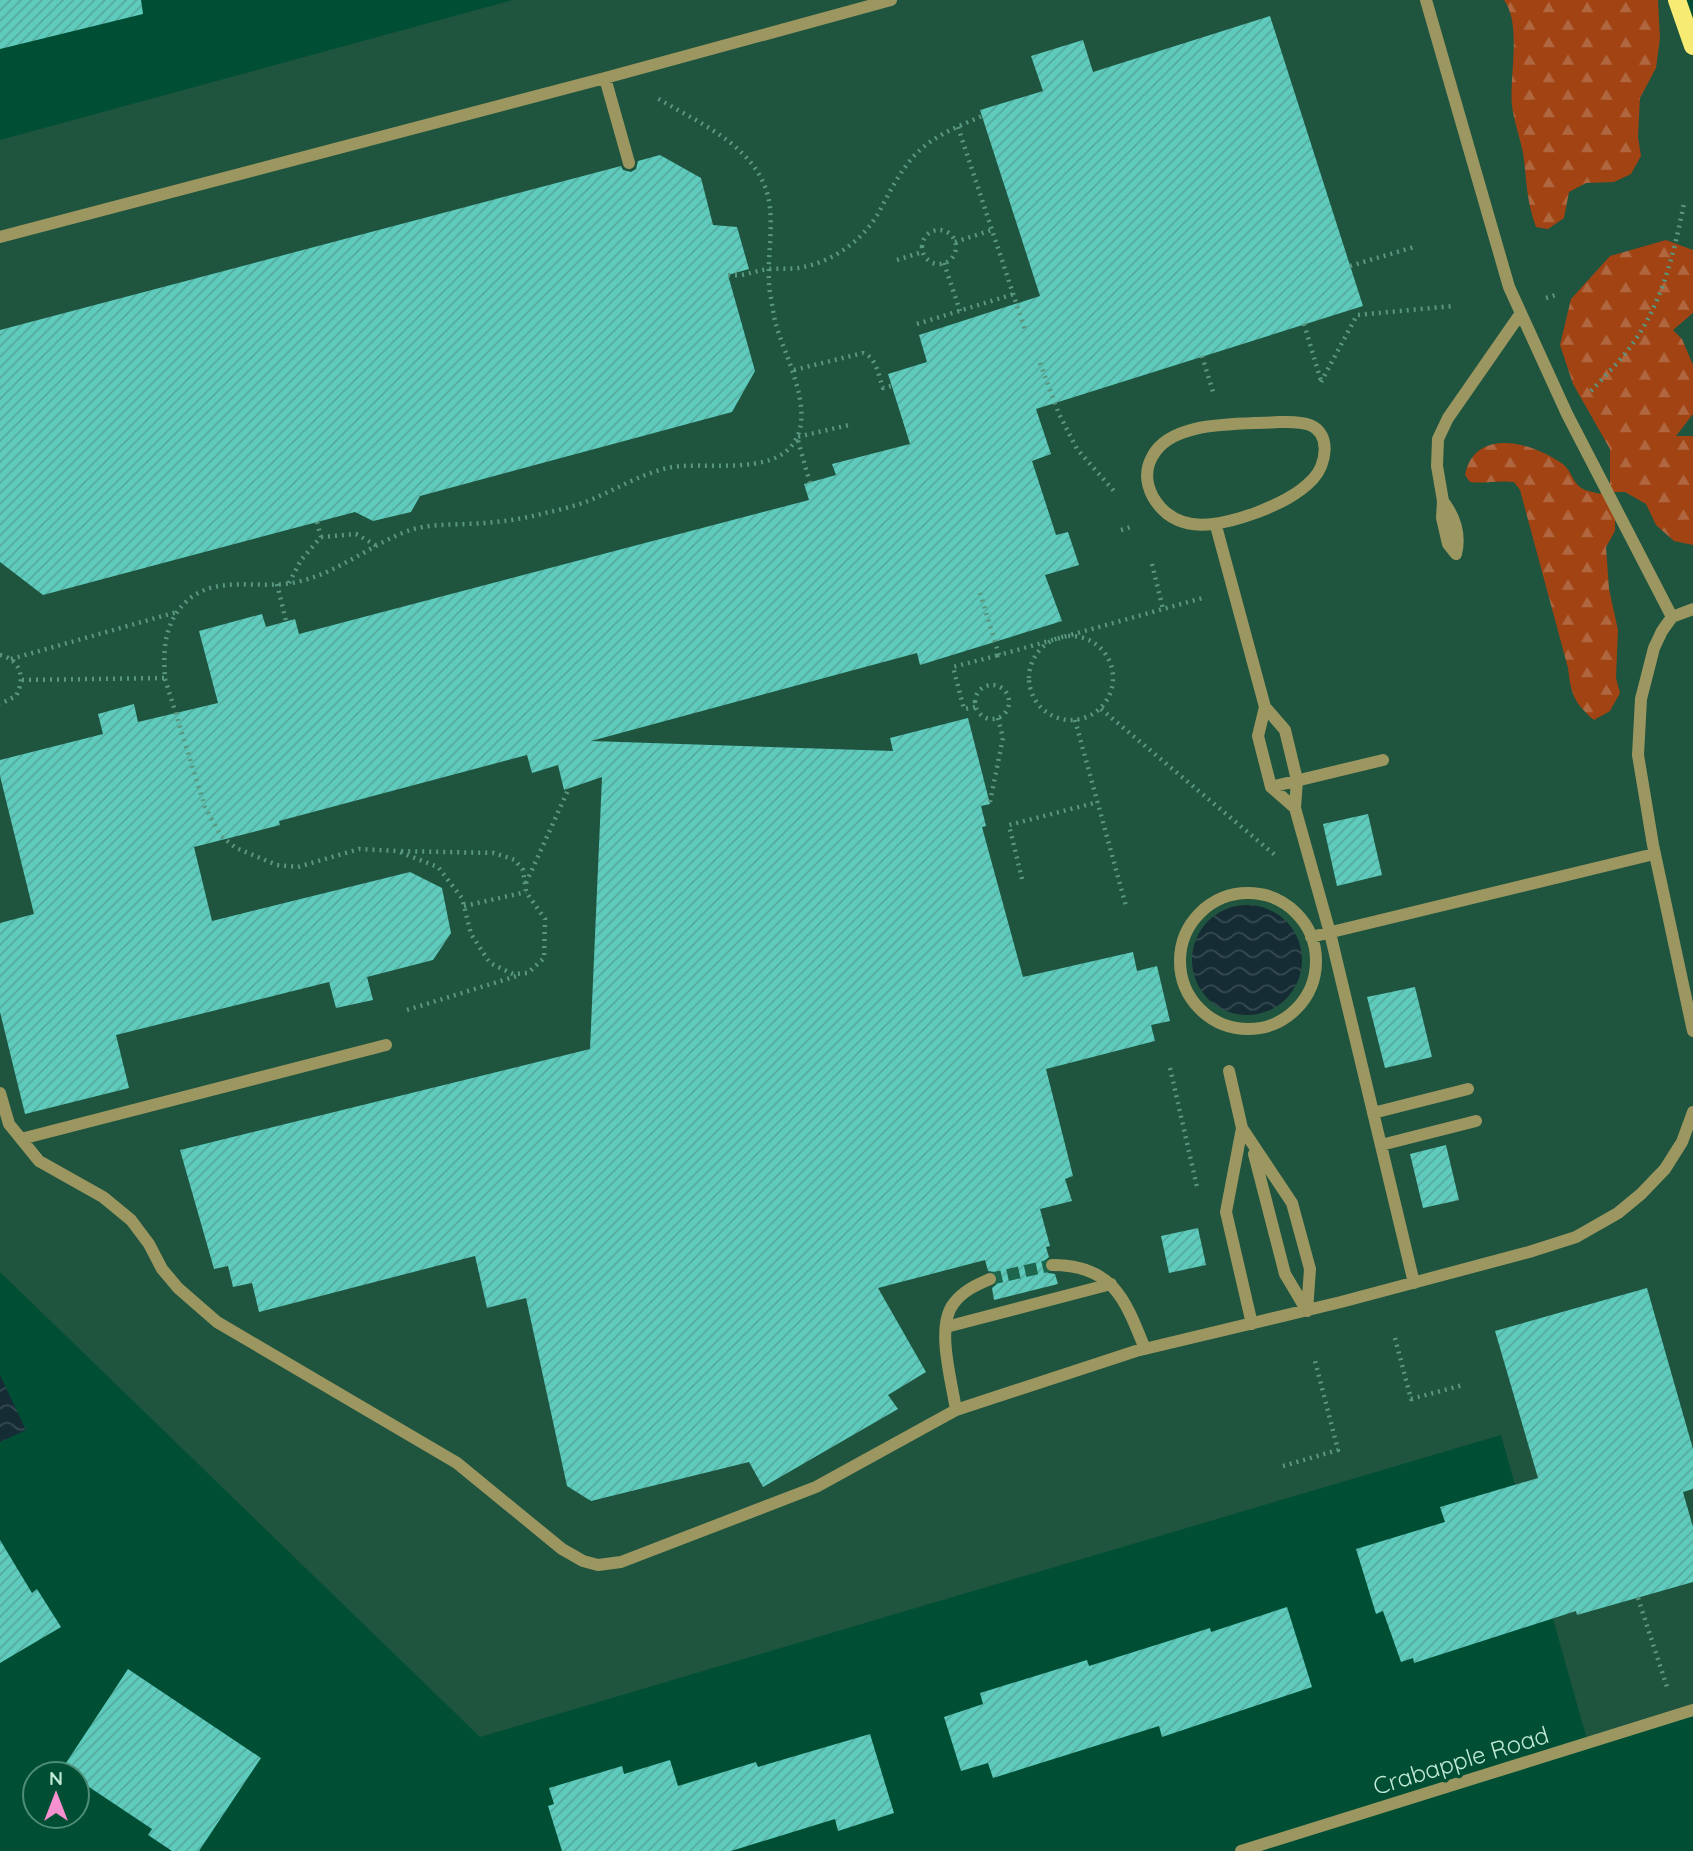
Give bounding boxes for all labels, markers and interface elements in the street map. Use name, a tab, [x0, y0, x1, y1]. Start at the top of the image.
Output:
street label: Crabapple Road	[1369, 1719, 1552, 1801]
north arrow	[21, 1760, 91, 1830]
text: N	[49, 1766, 63, 1790]

